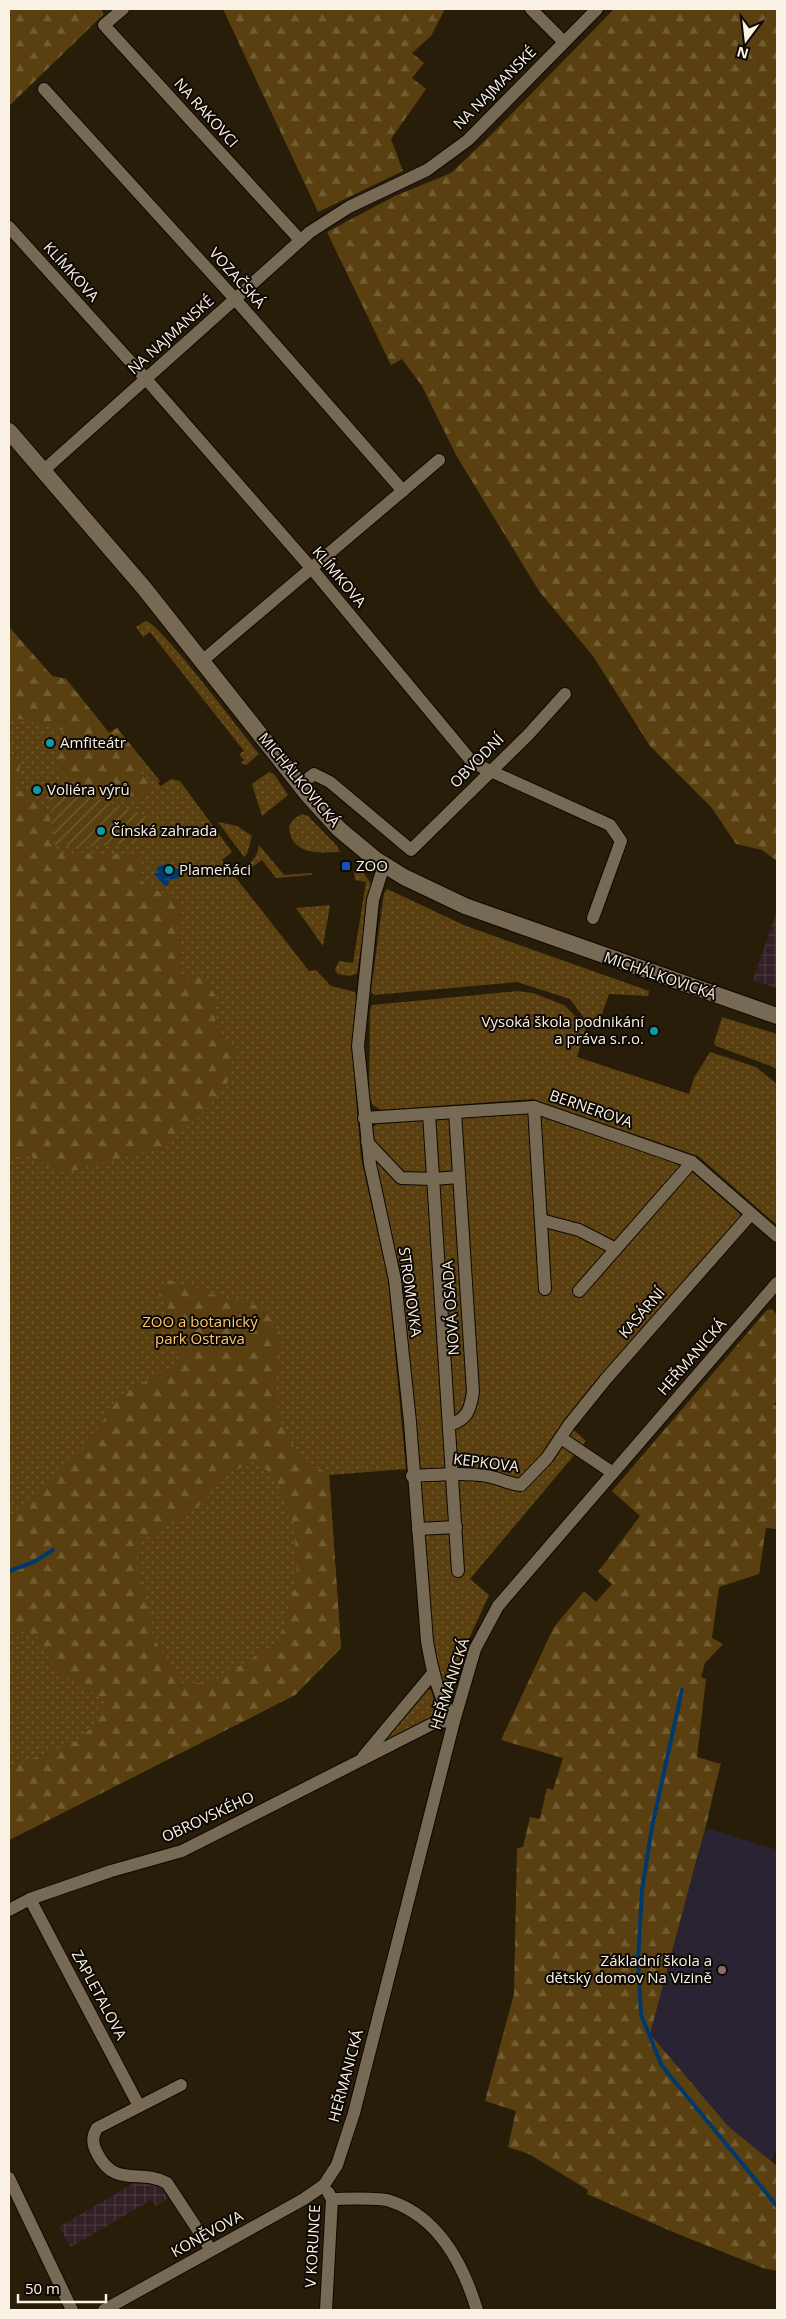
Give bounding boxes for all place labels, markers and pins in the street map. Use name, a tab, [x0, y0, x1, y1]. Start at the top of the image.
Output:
place label: Amfiteátr	[60, 732, 126, 752]
marker: Amfiteátr	[44, 737, 56, 749]
place label: Voliéra výrů	[47, 779, 130, 799]
marker: Voliéra výrů	[31, 784, 43, 796]
place label: Čínská zahrada	[111, 820, 217, 840]
marker: Čínská zahrada	[95, 825, 107, 837]
place label: ZOO	[356, 855, 388, 875]
place label: Plameňáci	[179, 859, 251, 879]
marker: ZOO	[340, 860, 352, 872]
marker: Plameňáci	[163, 864, 175, 876]
place label: Vysoká škola podnikání a práva s.r.o.	[482, 1011, 645, 1048]
marker: Vysoká škola podnikání a práva s.r.o.	[648, 1025, 660, 1037]
place label: Základní škola a dětský domov Na Vizině	[545, 1950, 712, 1987]
marker: Základní škola a dětský domov Na Vizině	[716, 1964, 728, 1976]

